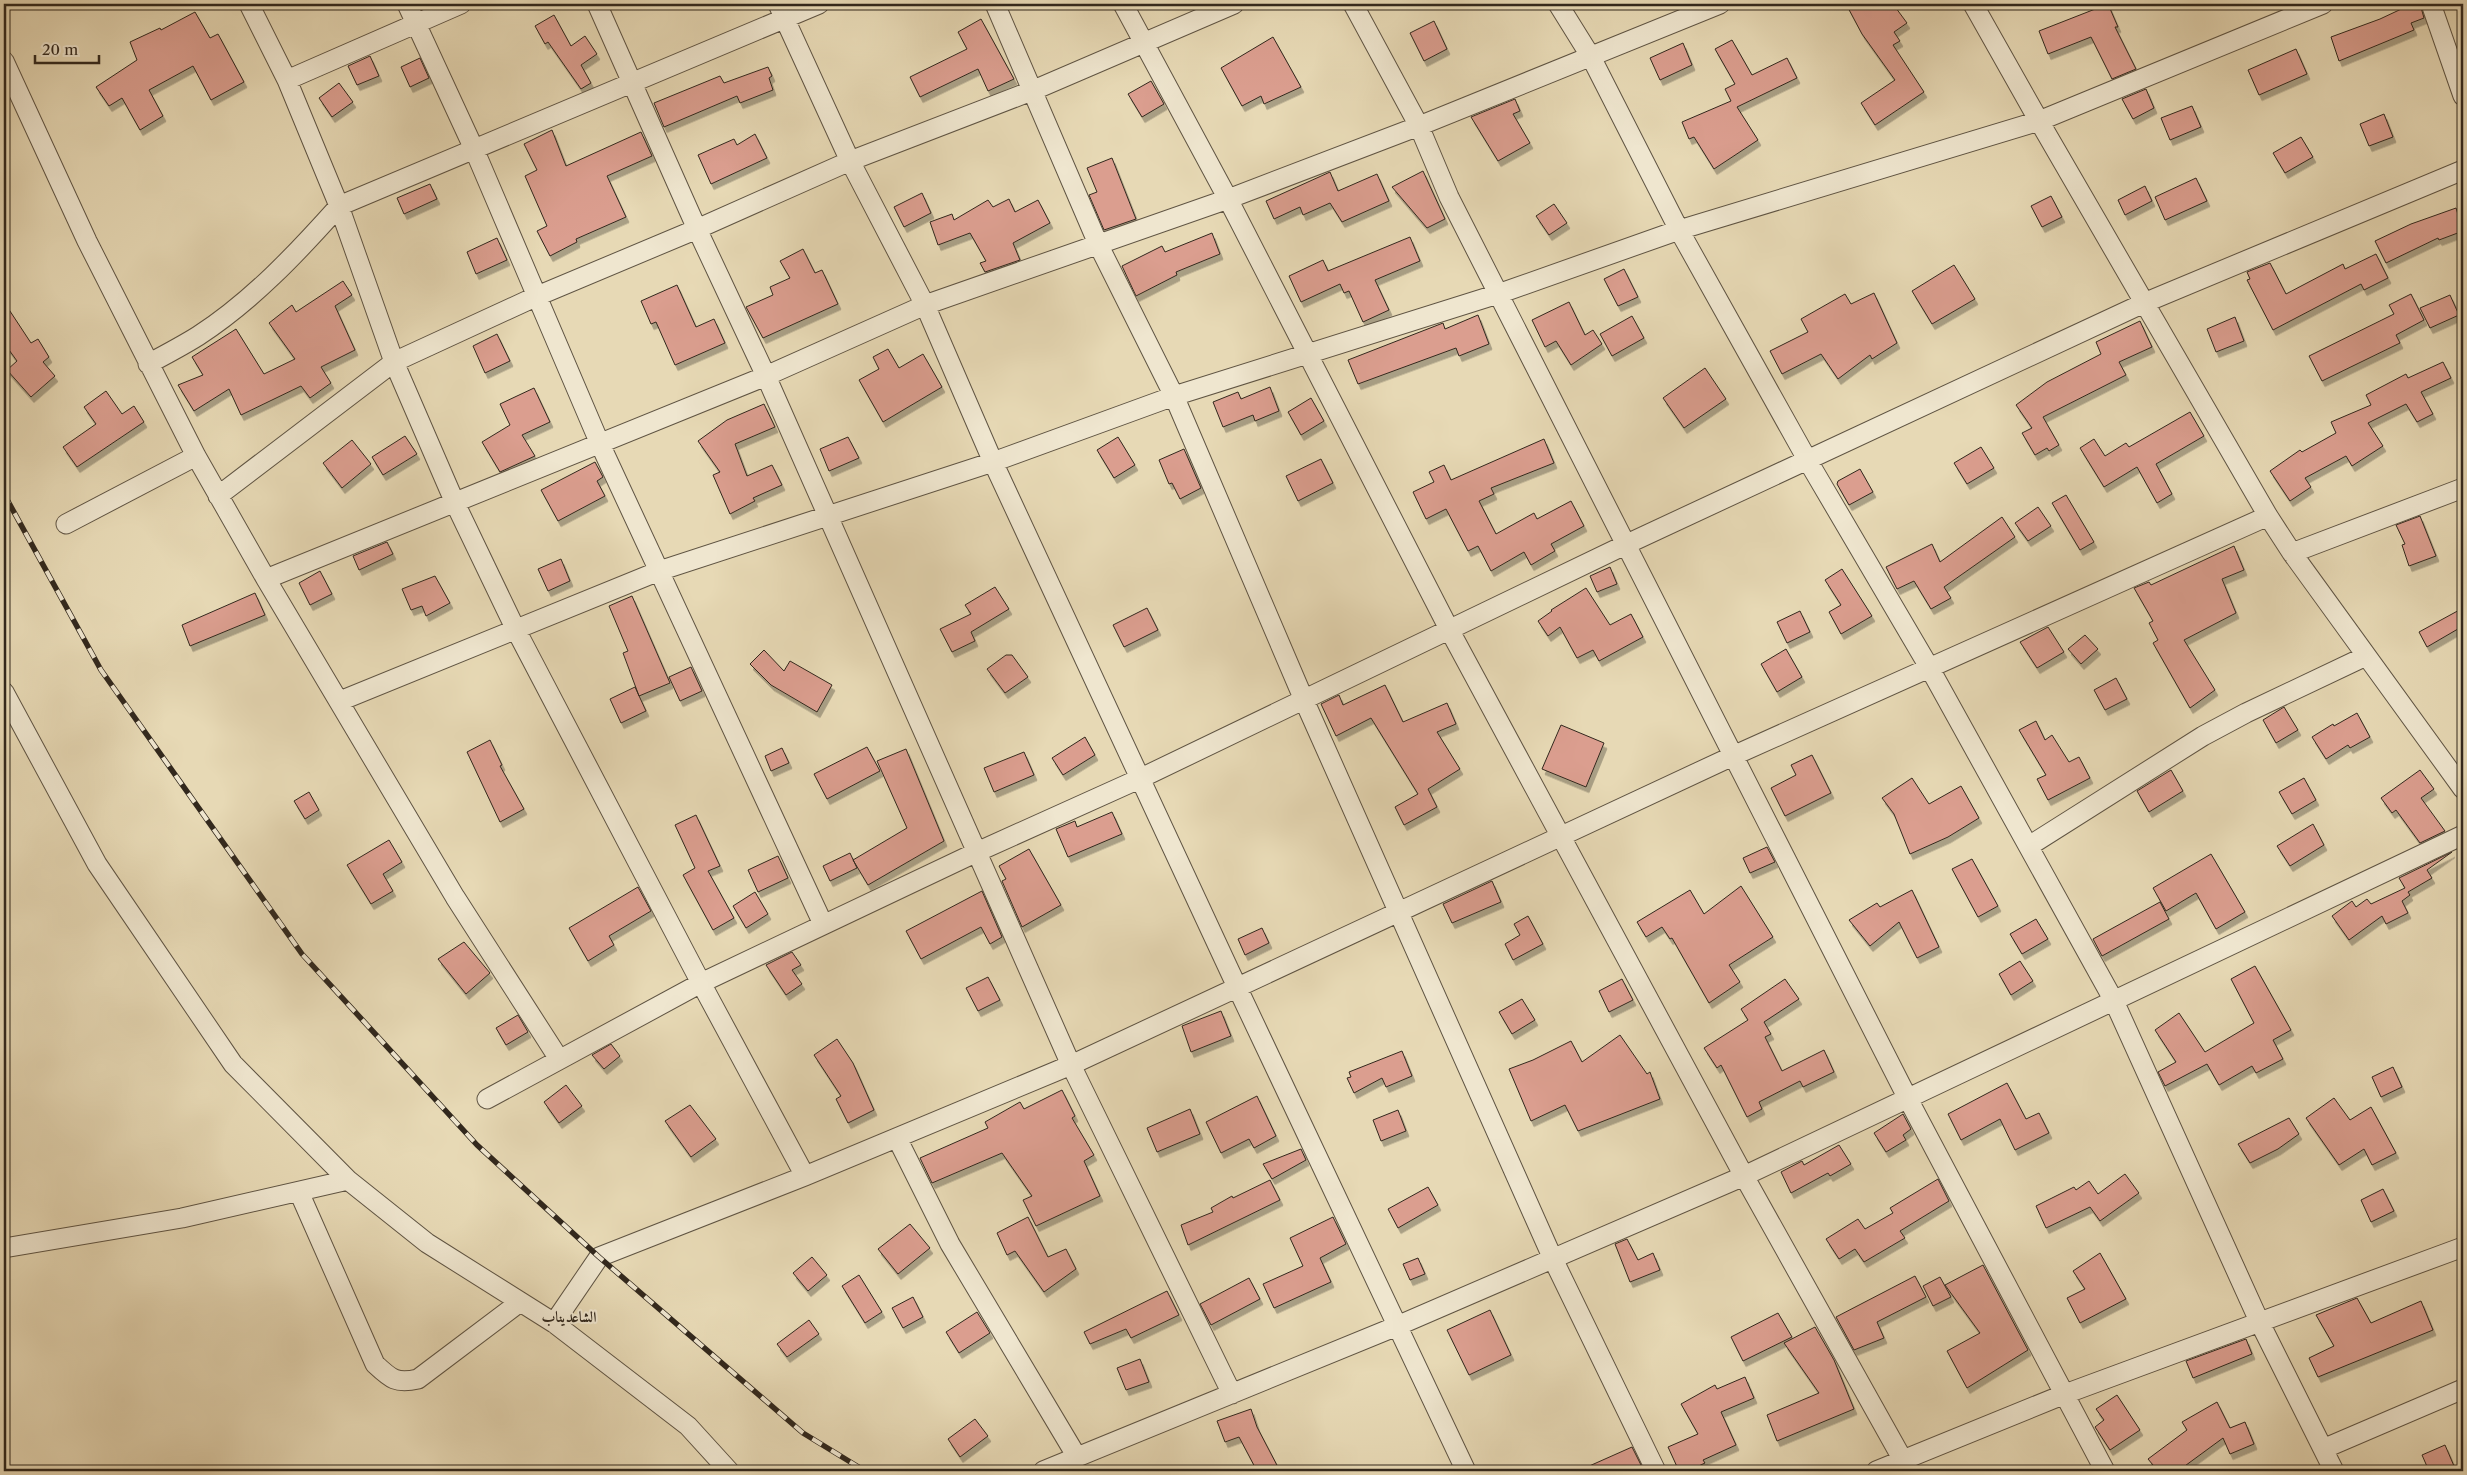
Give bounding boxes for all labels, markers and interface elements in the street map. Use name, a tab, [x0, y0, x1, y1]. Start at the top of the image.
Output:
scale bar	[35, 32, 99, 64]
text: 20 m	[42, 40, 78, 59]
district label: الشاعديناب	[541, 1307, 597, 1327]

